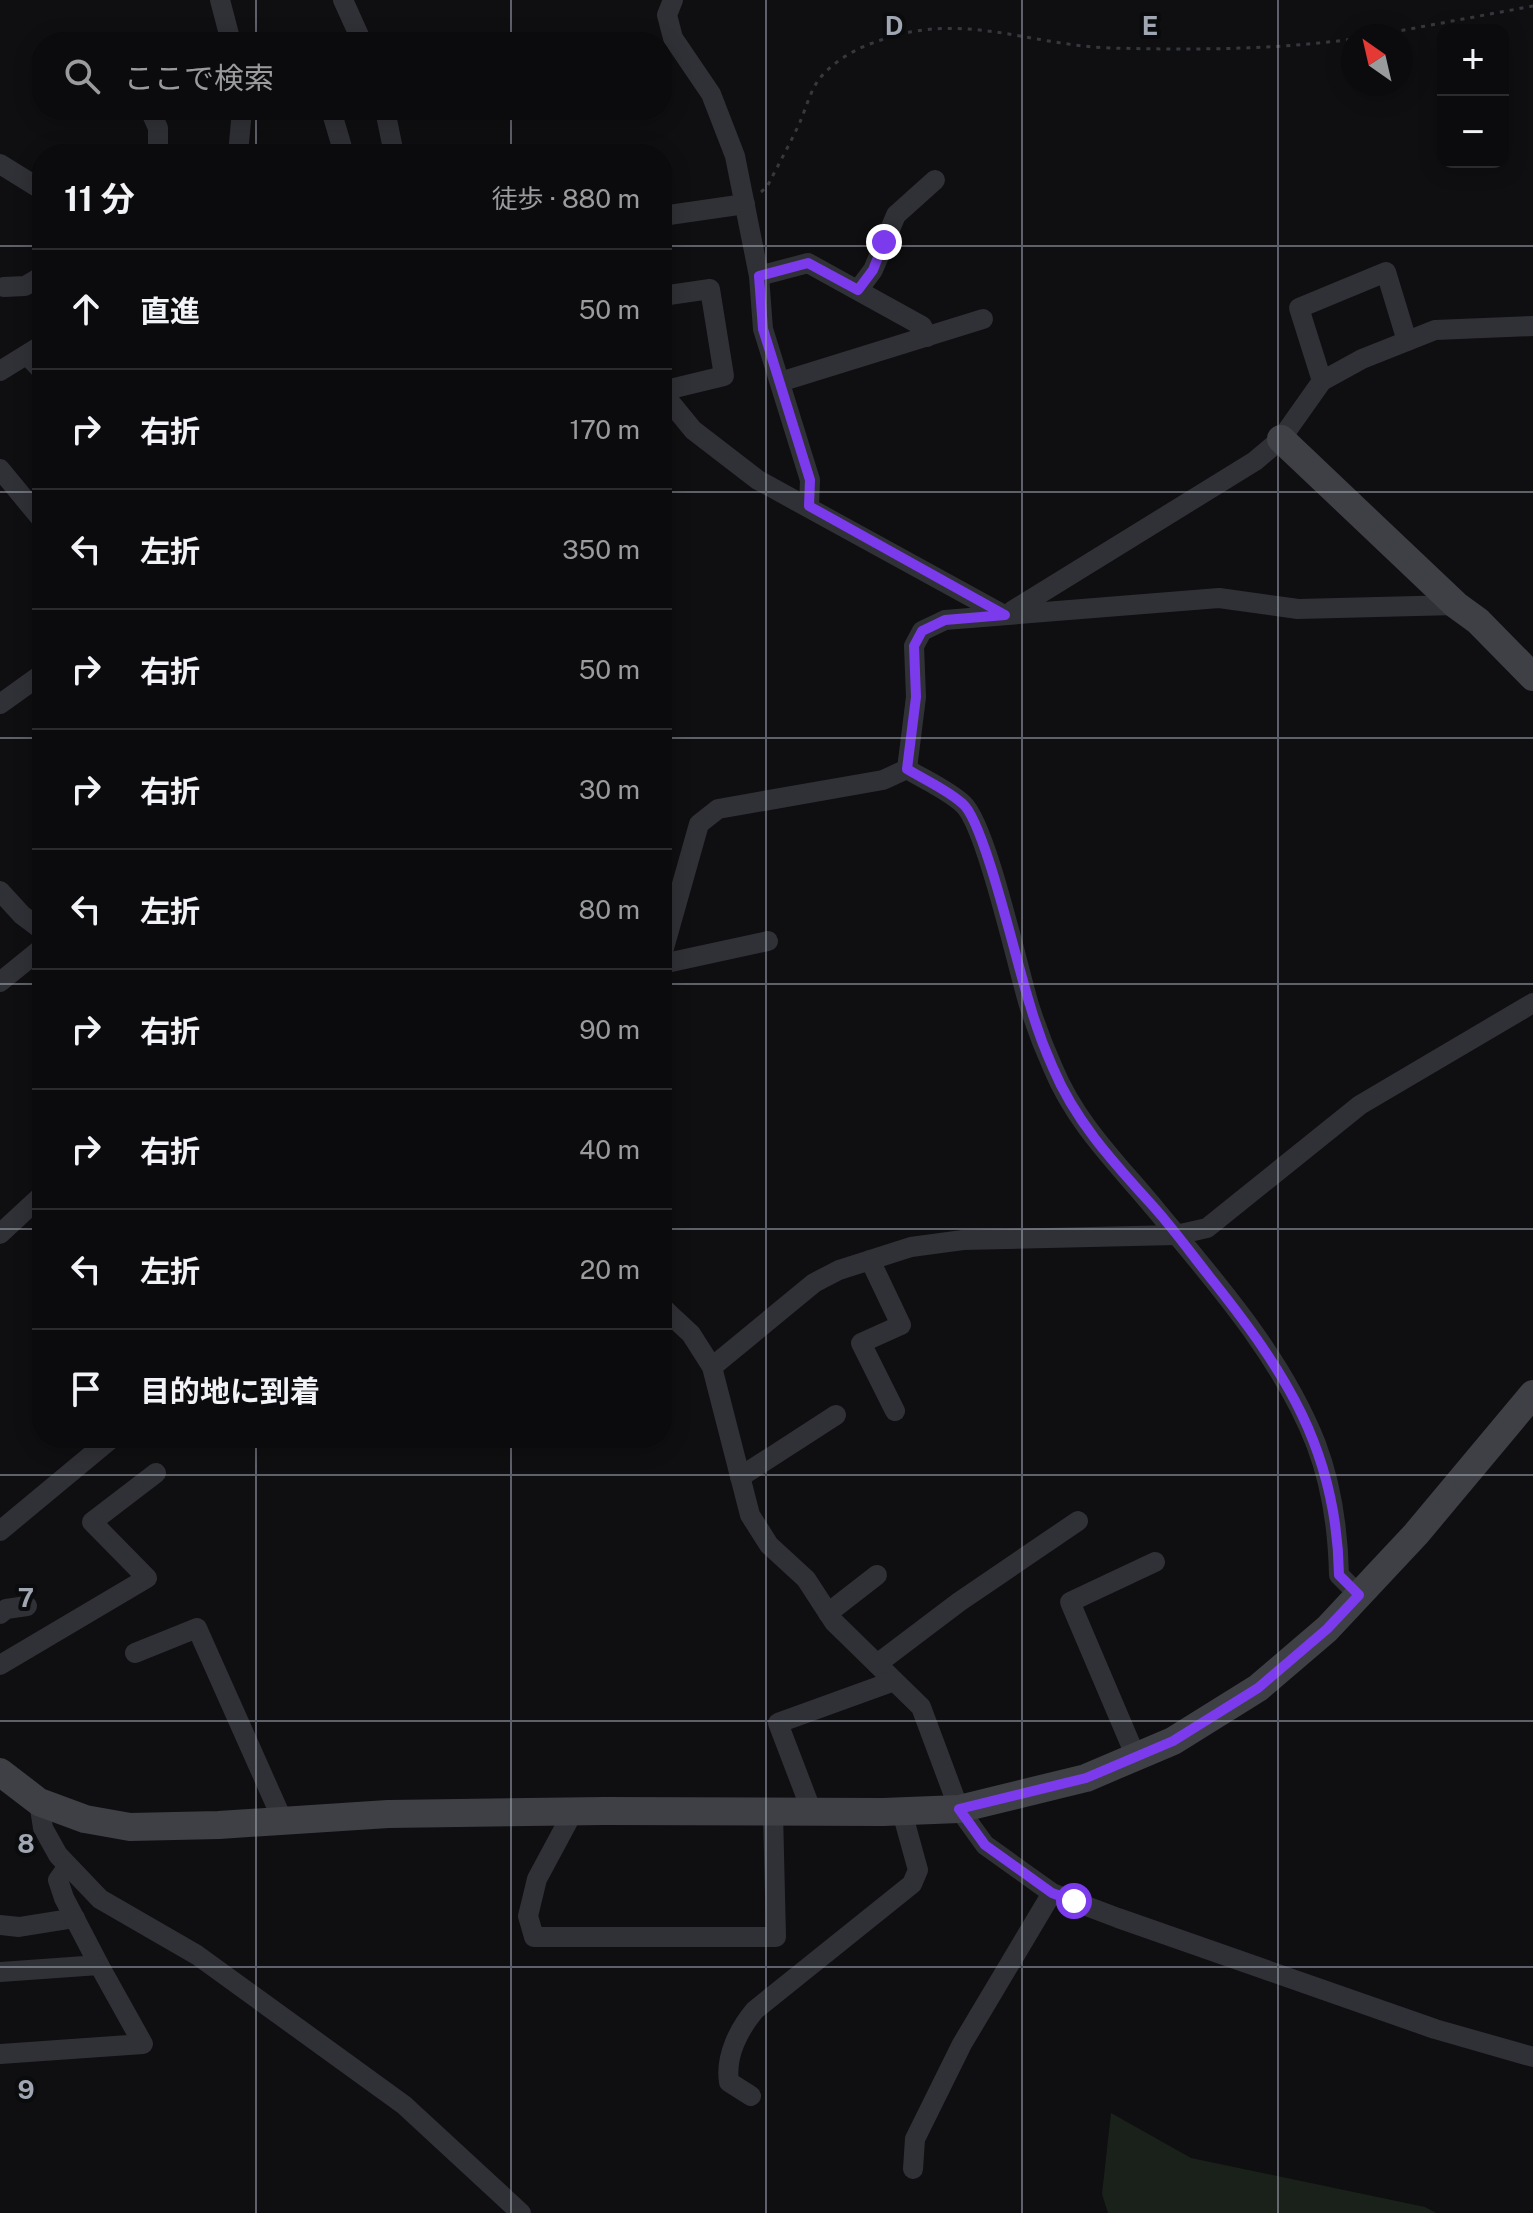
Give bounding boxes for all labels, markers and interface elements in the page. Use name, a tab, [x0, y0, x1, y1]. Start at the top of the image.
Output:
text: D	[885, 10, 903, 41]
text: E	[1142, 10, 1158, 41]
north arrow	[1341, 24, 1413, 96]
map controls	[1437, 24, 1509, 168]
button: +	[1437, 24, 1509, 96]
search box	[32, 32, 672, 120]
icon: search	[60, 54, 104, 98]
text: ここで検索	[124, 60, 274, 96]
button: −	[1437, 96, 1509, 168]
text: 11 分	[64, 179, 135, 219]
text: 徒歩 · 880 m	[492, 183, 640, 214]
route end	[866, 224, 902, 260]
icon: ahead	[64, 287, 108, 331]
text: 直進	[140, 293, 200, 329]
text: 50 m	[579, 294, 640, 325]
icon: right	[64, 407, 108, 451]
text: 右折	[140, 413, 200, 449]
text: 170 m	[570, 414, 640, 445]
icon: left	[64, 527, 108, 571]
text: 左折	[140, 533, 200, 569]
text: 350 m	[562, 534, 640, 565]
icon: right	[64, 647, 108, 691]
text: 右折	[140, 653, 200, 689]
text: 50 m	[579, 654, 640, 685]
icon: right	[64, 767, 108, 811]
text: 右折	[140, 773, 200, 809]
text: 30 m	[579, 774, 640, 805]
icon: left	[64, 887, 108, 931]
text: 左折	[140, 893, 200, 929]
text: 80 m	[579, 894, 640, 925]
icon: right	[64, 1007, 108, 1051]
text: 右折	[140, 1013, 200, 1049]
text: 90 m	[579, 1014, 640, 1045]
icon: right	[64, 1127, 108, 1171]
text: 右折	[140, 1133, 200, 1169]
text: 40 m	[579, 1134, 640, 1165]
icon: left	[64, 1247, 108, 1291]
text: 左折	[140, 1253, 200, 1289]
text: 20 m	[580, 1254, 640, 1285]
icon: arrive	[64, 1367, 108, 1411]
text: 目的地に到着	[140, 1373, 320, 1409]
text: 7	[18, 1582, 34, 1613]
text: 8	[17, 1828, 35, 1859]
route start	[1056, 1883, 1092, 1919]
text: 9	[17, 2074, 35, 2105]

